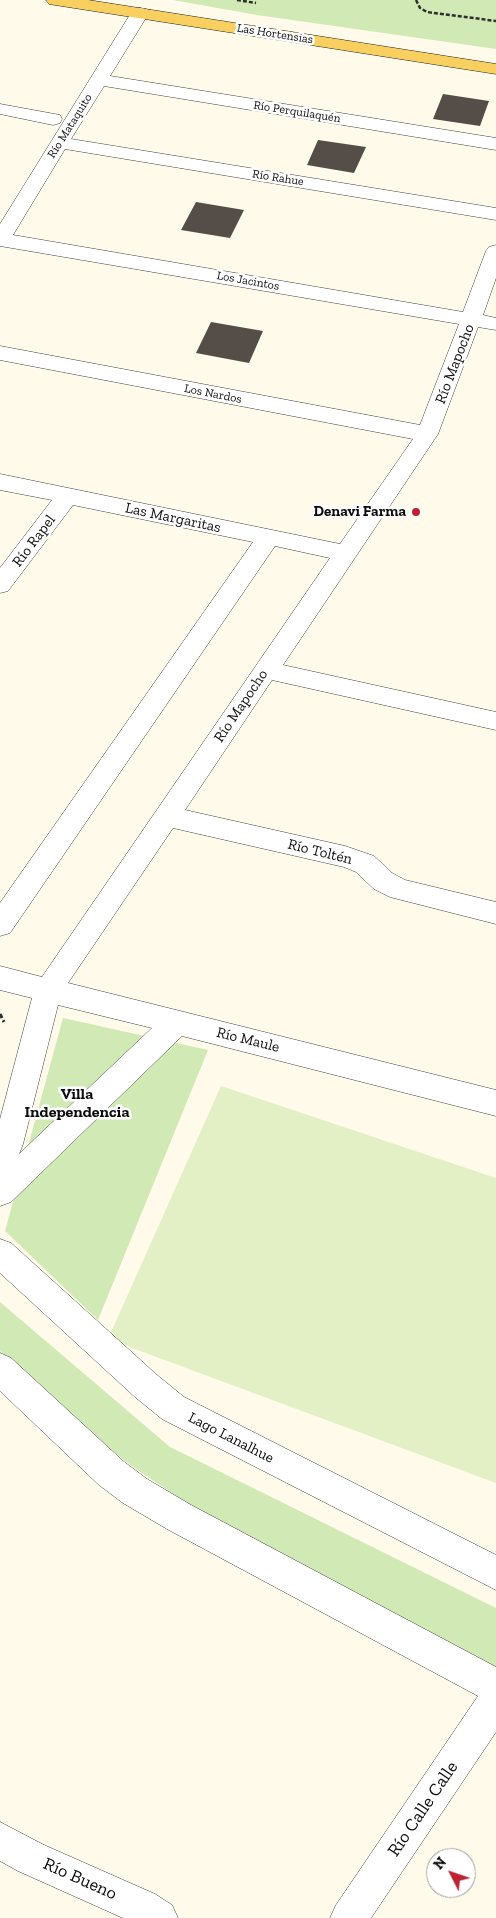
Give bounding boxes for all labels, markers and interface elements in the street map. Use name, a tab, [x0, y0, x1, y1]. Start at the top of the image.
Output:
street label: Las Hortensias	[236, 21, 314, 47]
street label: Río Mataquito	[44, 91, 96, 161]
street label: Río Perquilaquén	[252, 98, 342, 126]
street label: Río Rahue	[251, 167, 305, 189]
street label: Los Jacintos	[216, 268, 280, 294]
street label: Río Mapocho	[432, 322, 478, 406]
street label: Los Nardos	[183, 381, 243, 407]
street label: Las Margaritas	[124, 499, 222, 537]
place label: Denavi Farma	[314, 503, 406, 521]
marker: Denavi Farma	[410, 506, 422, 518]
street label: Río Rapel	[9, 511, 59, 571]
street label: Río Mapocho	[210, 666, 272, 746]
street label: Río Toltén	[286, 835, 354, 869]
street label: Río Maule	[215, 1023, 281, 1057]
district label: Villa Independencia	[25, 1084, 129, 1122]
street label: Lago Lanalhue	[185, 1409, 277, 1467]
street label: Río Calle Calle	[383, 1757, 463, 1861]
north arrow	[426, 1848, 476, 1898]
street label: Río Bueno	[40, 1853, 120, 1905]
text: N	[430, 1854, 450, 1873]

